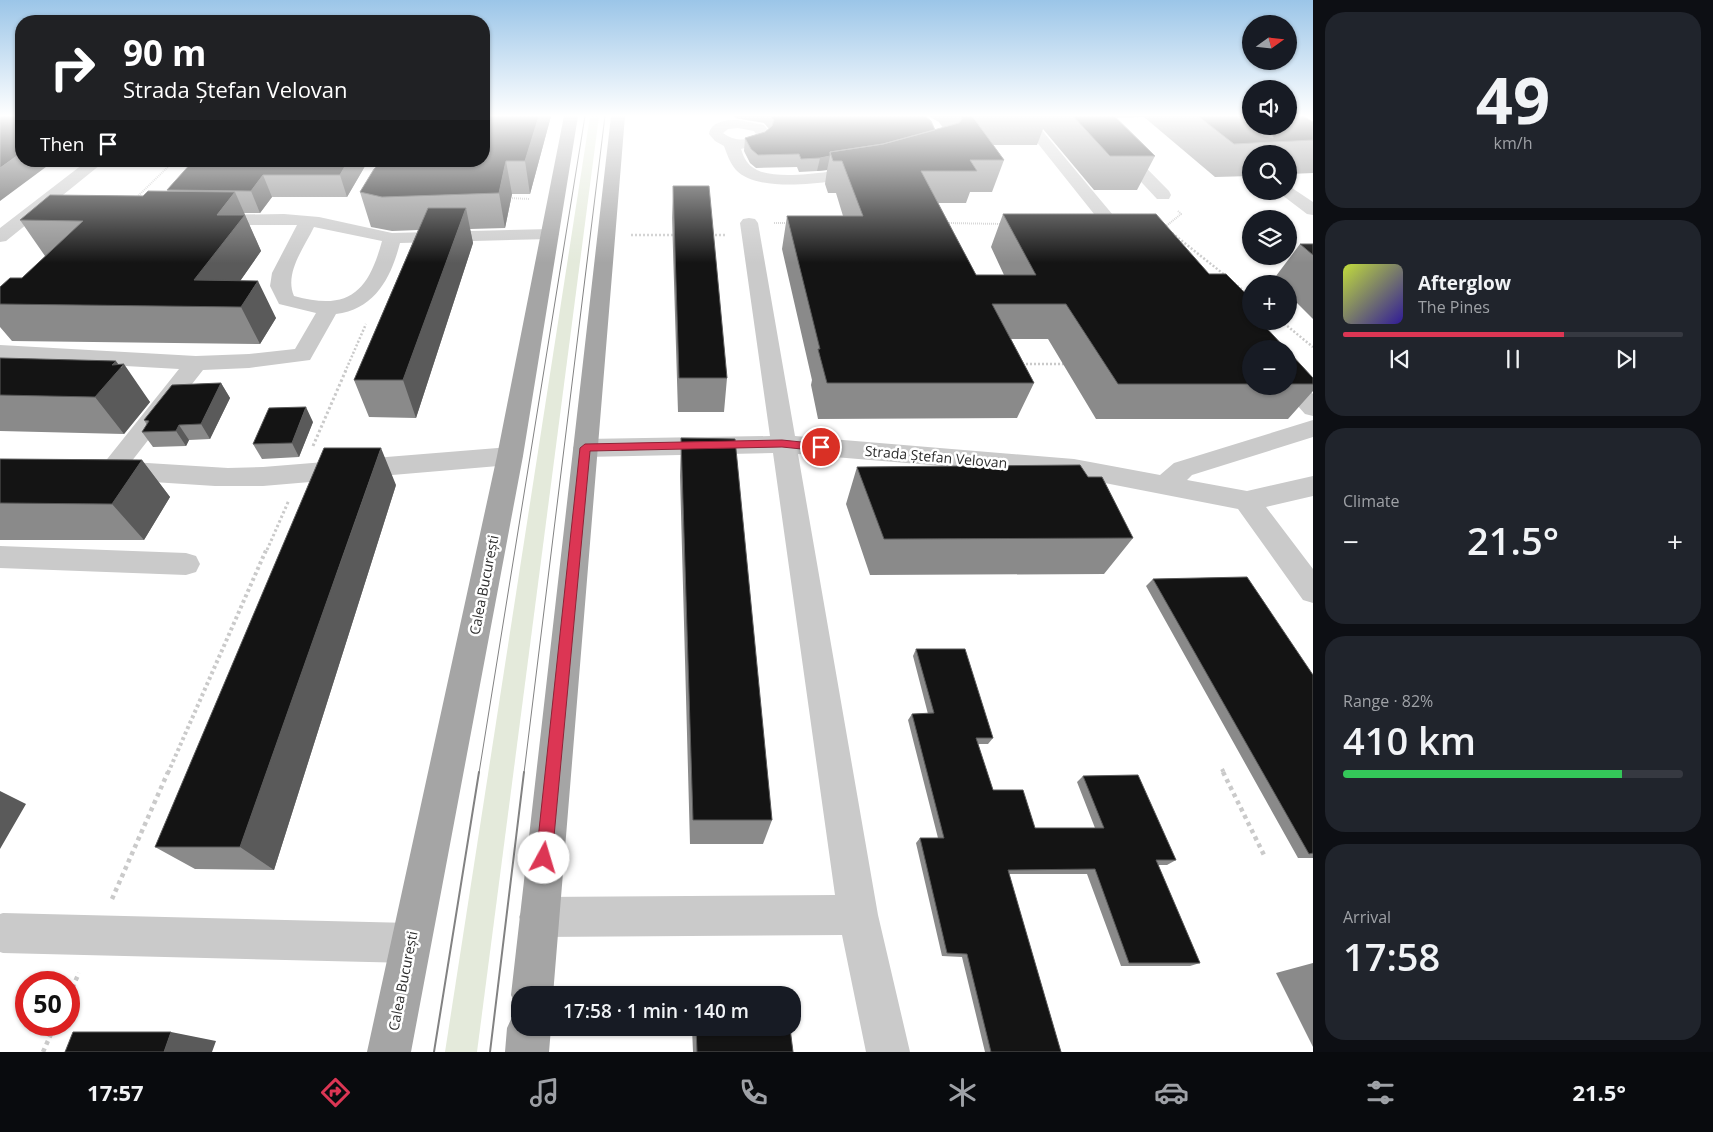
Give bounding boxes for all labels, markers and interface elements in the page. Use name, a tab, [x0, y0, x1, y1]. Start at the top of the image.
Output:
north arrow	[1242, 15, 1298, 70]
map controls	[1242, 15, 1297, 395]
text: 90 m	[123, 29, 206, 76]
icon: right	[40, 35, 105, 100]
text: 49	[1476, 55, 1550, 143]
text: Strada Ștefan Velovan	[123, 74, 348, 104]
button: sound	[1242, 80, 1297, 135]
icon: arrive	[94, 130, 122, 158]
text: Then	[40, 131, 84, 157]
text: km/h	[1494, 132, 1532, 154]
button: search	[1242, 145, 1297, 200]
button: layers	[1242, 210, 1297, 265]
text: Afterglow	[1418, 270, 1511, 296]
button: +	[1242, 275, 1297, 330]
text: The Pines	[1418, 296, 1490, 318]
button: −	[1242, 340, 1297, 395]
icon: previous	[1386, 345, 1414, 373]
icon: pause	[1499, 345, 1527, 373]
icon: next	[1612, 345, 1640, 373]
pin	[800, 426, 842, 468]
icon: arrive	[807, 433, 835, 461]
street label: Strada Ștefan Velovan	[864, 441, 1008, 472]
text: Climate	[1343, 490, 1400, 512]
text: 21.5°	[1467, 514, 1559, 566]
text: −	[1343, 522, 1359, 560]
text: +	[1667, 522, 1683, 560]
street label: Calea București	[465, 533, 502, 636]
text: Range · 82%	[1343, 690, 1433, 712]
text: 410 km	[1343, 714, 1476, 766]
position arrow	[517, 831, 569, 883]
text: Arrival	[1343, 906, 1391, 928]
street label: Calea București	[384, 929, 421, 1032]
text: 17:58	[1343, 930, 1440, 982]
speed limit sign: 50	[15, 971, 80, 1036]
text: 17:58 · 1 min · 140 m	[563, 998, 749, 1024]
icon: directions	[318, 1075, 353, 1110]
icon: music	[527, 1075, 562, 1110]
icon: phone	[736, 1075, 771, 1110]
icon: climate	[945, 1075, 980, 1110]
icon: car	[1154, 1075, 1189, 1110]
icon: filters	[1363, 1075, 1398, 1110]
text: 17:57	[87, 1077, 144, 1107]
text: 21.5°	[1572, 1077, 1626, 1107]

